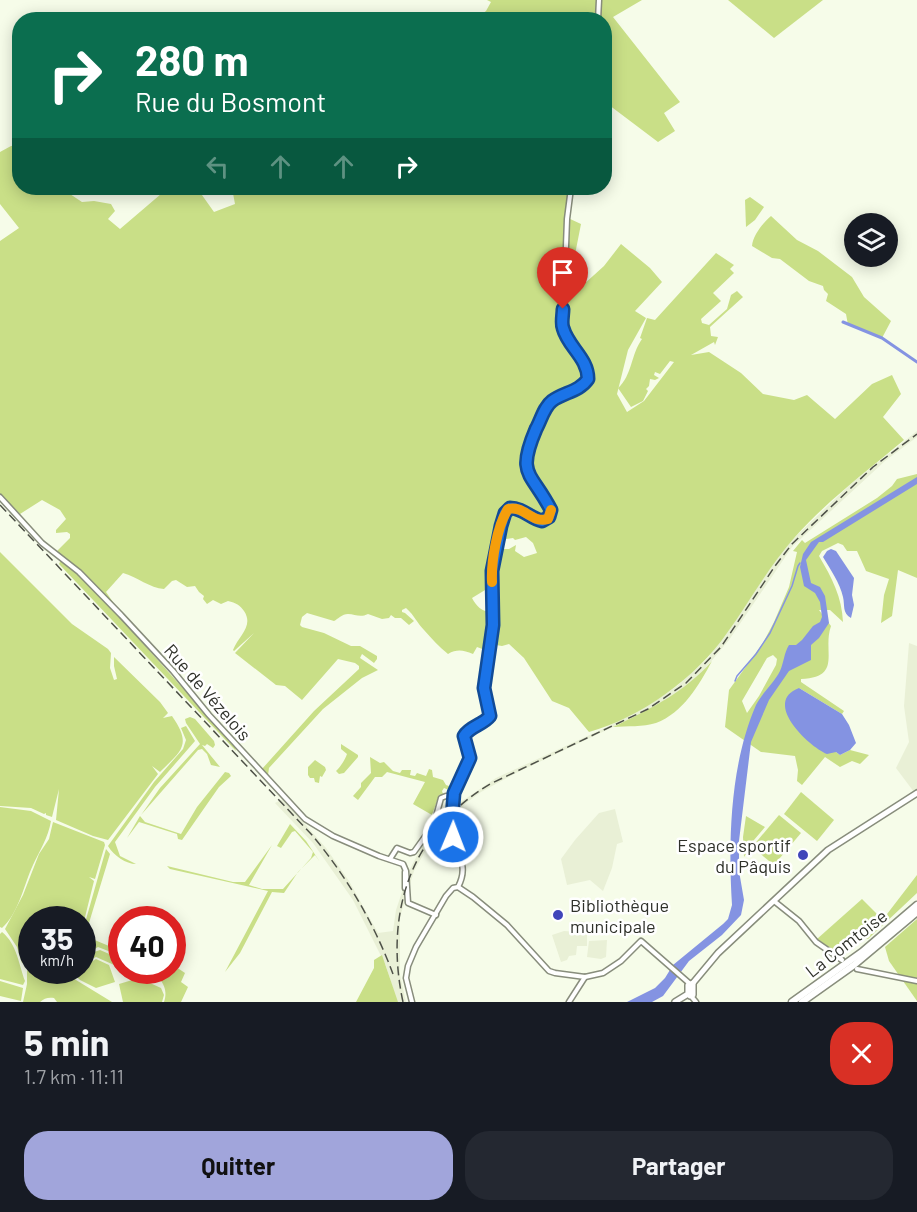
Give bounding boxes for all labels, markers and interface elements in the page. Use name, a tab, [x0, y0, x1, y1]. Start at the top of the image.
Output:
text: 280 m	[135, 34, 249, 84]
icon: right	[36, 36, 114, 114]
text: Rue du Bosmont	[135, 85, 326, 117]
icon: left	[201, 150, 234, 183]
icon: ahead	[264, 150, 297, 183]
icon: ahead	[327, 150, 360, 183]
icon: right	[390, 150, 423, 183]
map controls	[844, 213, 898, 267]
button: layers	[844, 213, 898, 267]
pin	[537, 247, 588, 309]
icon: arrive	[546, 256, 579, 289]
street label: Rue de Vézelois	[160, 639, 256, 745]
position arrow	[421, 805, 485, 869]
place label: Espace sportif du Pâquis	[677, 834, 791, 877]
marker: Espace sportif du Pâquis	[796, 848, 810, 862]
place label: Bibliothèque municipale	[570, 894, 669, 937]
street label: La Comtoise	[801, 904, 891, 982]
speed limit sign: 40	[108, 906, 186, 984]
marker: Bibliothèque municipale	[551, 908, 565, 922]
text: 35	[41, 920, 73, 956]
text: km/h	[40, 951, 74, 969]
text: 5 min	[24, 1020, 110, 1063]
button: close	[830, 1022, 893, 1085]
text: 1.7 km · 11:11	[24, 1064, 124, 1088]
button: Quitter	[24, 1131, 453, 1200]
button: Partager	[465, 1131, 893, 1200]

